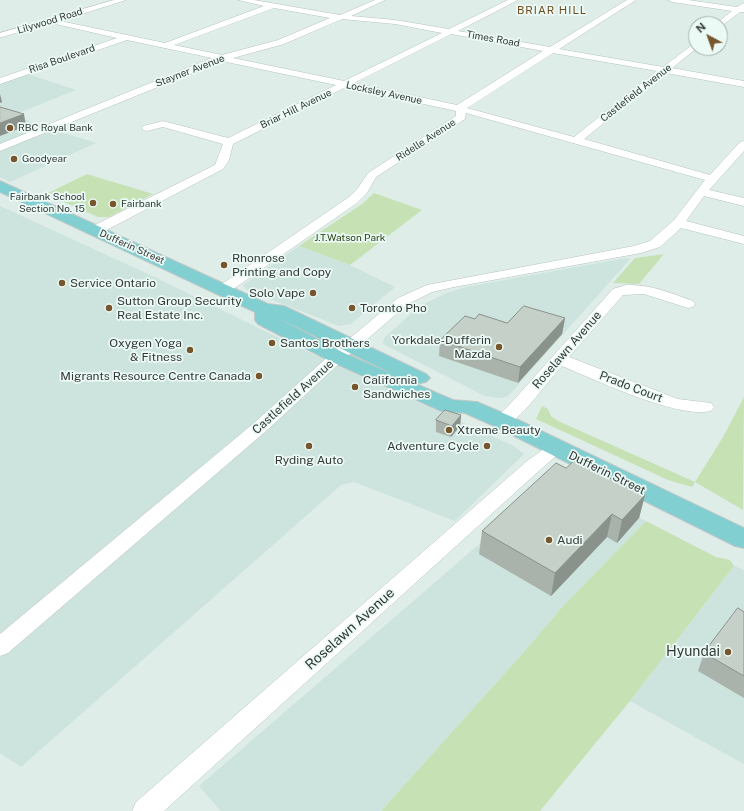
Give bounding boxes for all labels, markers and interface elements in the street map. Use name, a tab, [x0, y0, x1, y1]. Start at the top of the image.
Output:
district label: BRIAR HILL	[517, 4, 587, 18]
street label: Lilywood Road	[16, 5, 84, 37]
north arrow	[688, 16, 728, 56]
text: N	[694, 20, 708, 35]
street label: Times Road	[465, 28, 521, 50]
street label: Risa Boulevard	[27, 42, 97, 76]
street label: Stayner Avenue	[154, 52, 226, 90]
street label: Castlefield Avenue	[598, 62, 674, 124]
street label: Locksley Avenue	[345, 79, 423, 107]
street label: Briar Hill Avenue	[258, 87, 334, 131]
street label: Ridelle Avenue	[394, 116, 458, 164]
place label: RBC Royal Bank	[18, 122, 93, 134]
marker: RBC Royal Bank	[5, 123, 15, 133]
place label: Goodyear	[22, 153, 67, 165]
marker: Goodyear	[9, 154, 19, 164]
place label: Fairbank School Section No. 15	[10, 191, 85, 214]
marker: Fairbank School Section No. 15	[88, 198, 98, 208]
place label: Fairbank	[121, 198, 162, 210]
marker: Fairbank	[108, 199, 118, 209]
street label: Dufferin Street	[98, 227, 166, 267]
park label: J.T.Watson Park	[315, 232, 385, 244]
place label: Rhonrose Printing and Copy	[232, 251, 331, 279]
marker: Rhonrose Printing and Copy	[219, 260, 229, 270]
place label: Service Ontario	[70, 276, 156, 290]
marker: Service Ontario	[57, 278, 67, 288]
place label: Solo Vape	[249, 286, 305, 300]
marker: Solo Vape	[308, 288, 318, 298]
place label: Sutton Group Security Real Estate Inc.	[117, 294, 242, 322]
place label: Toronto Pho	[360, 301, 427, 315]
marker: Sutton Group Security Real Estate Inc.	[104, 303, 114, 313]
marker: Toronto Pho	[347, 303, 357, 313]
street label: Roselawn Avenue	[529, 308, 605, 392]
place label: Yorkdale-Dufferin Mazda	[392, 333, 491, 361]
place label: Oxygen Yoga & Fitness	[109, 336, 182, 364]
place label: Santos Brothers	[280, 336, 370, 350]
marker: Santos Brothers	[267, 338, 277, 348]
marker: Yorkdale-Dufferin Mazda	[494, 342, 504, 352]
marker: Oxygen Yoga & Fitness	[185, 345, 195, 355]
street label: Castlefield Avenue	[249, 357, 337, 437]
street label: Prado Court	[597, 368, 665, 406]
place label: Migrants Resource Centre Canada	[60, 369, 251, 383]
marker: Migrants Resource Centre Canada	[254, 371, 264, 381]
place label: California Sandwiches	[363, 373, 430, 401]
marker: California Sandwiches	[350, 382, 360, 392]
place label: Xtreme Beauty	[457, 423, 541, 437]
marker: Xtreme Beauty	[444, 425, 454, 435]
place label: Adventure Cycle	[387, 439, 479, 453]
marker: Ryding Auto	[304, 441, 314, 451]
marker: Adventure Cycle	[482, 441, 492, 451]
street label: Dufferin Street	[566, 448, 648, 498]
place label: Ryding Auto	[275, 453, 343, 467]
place label: Audi	[557, 533, 583, 547]
marker: Audi	[544, 535, 554, 545]
street label: Roselawn Avenue	[302, 585, 398, 673]
place label: Hyundai	[666, 644, 720, 660]
marker: Hyundai	[723, 647, 733, 657]

